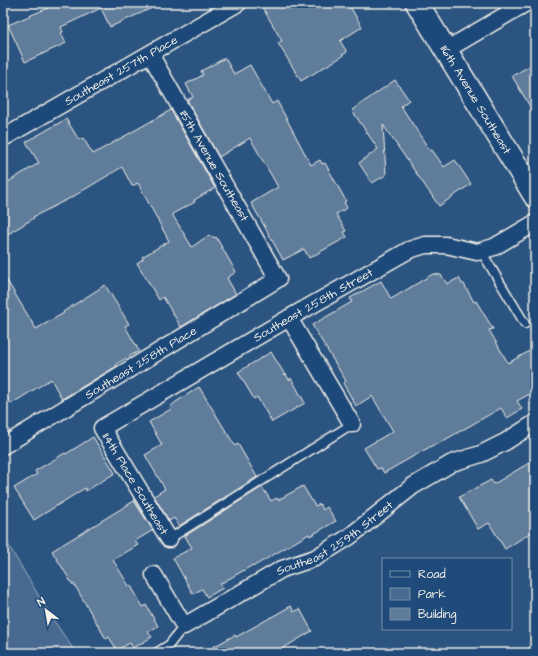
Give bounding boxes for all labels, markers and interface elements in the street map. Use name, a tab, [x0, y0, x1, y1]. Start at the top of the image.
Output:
street label: Southeast 257th Place	[61, 31, 181, 109]
street label: 116th Avenue Southeast	[436, 42, 516, 157]
street label: 115th Avenue Southeast	[175, 107, 253, 225]
street label: Southeast 258th Street	[250, 264, 376, 346]
street label: Southeast 258th Place	[81, 322, 200, 403]
street label: 114th Place Southeast	[98, 430, 172, 538]
street label: Southeast 259th Street	[273, 497, 397, 579]
legend	[382, 558, 512, 630]
text: Road	[418, 566, 446, 583]
text: Park	[418, 586, 446, 603]
north arrow	[26, 590, 66, 630]
text: N	[34, 594, 48, 610]
text: Building	[418, 606, 456, 624]

